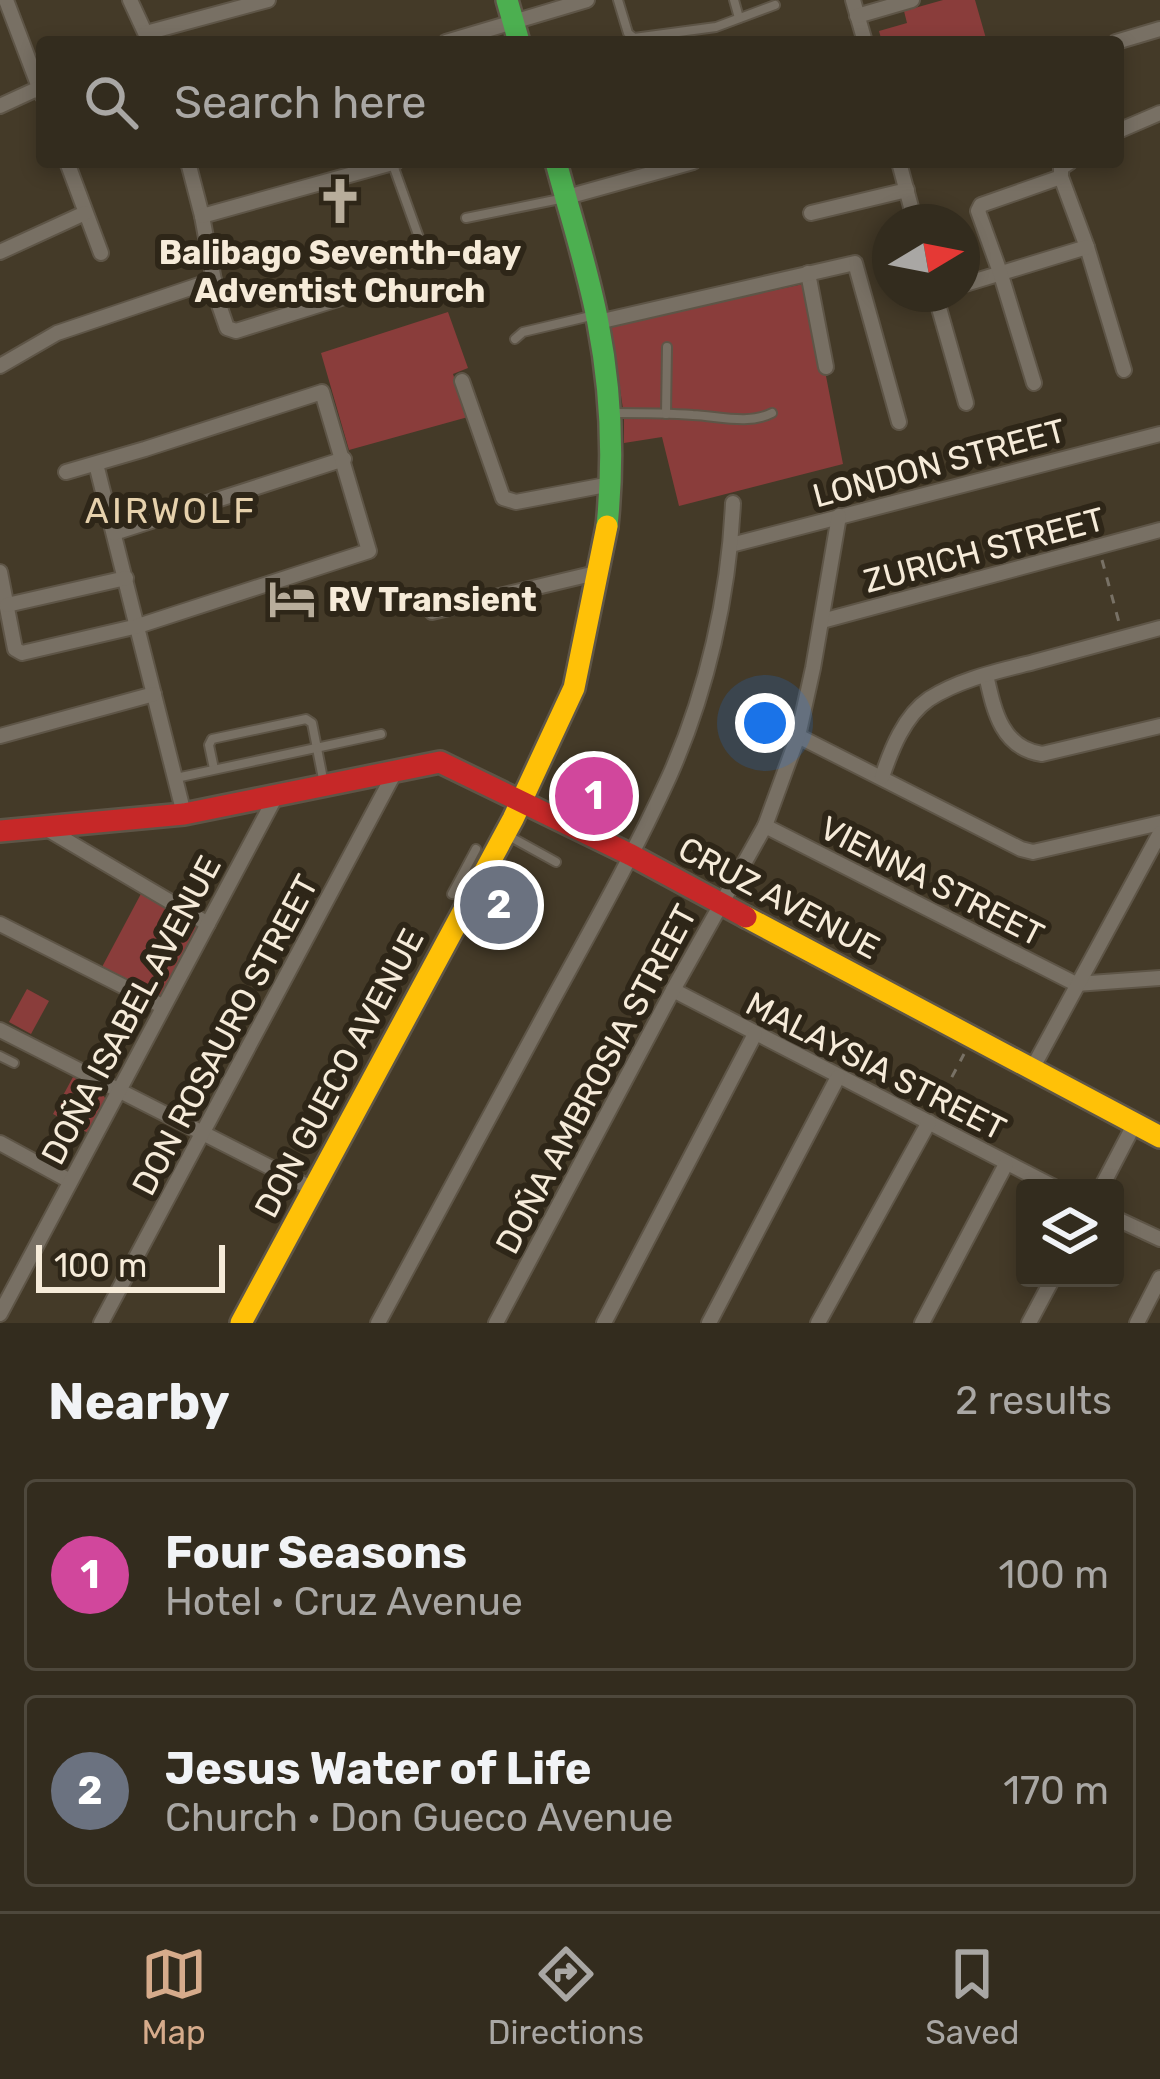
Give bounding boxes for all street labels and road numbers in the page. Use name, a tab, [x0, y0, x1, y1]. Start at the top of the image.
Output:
street label: LONDON STREET	[809, 411, 1069, 515]
street label: ZURICH STREET	[860, 499, 1108, 601]
street label: VIENNA STREET	[814, 808, 1050, 954]
street label: CRUZ AVENUE	[672, 829, 886, 967]
street label: DOÑA ISABEL AVENUE	[33, 849, 229, 1171]
street label: DON ROSAURO STREET	[124, 868, 326, 1202]
street label: DOÑA AMBROSIA STREET	[487, 898, 705, 1260]
street label: DON GUECO AVENUE	[246, 922, 432, 1224]
street label: MALAYSIA STREET	[740, 984, 1012, 1148]

